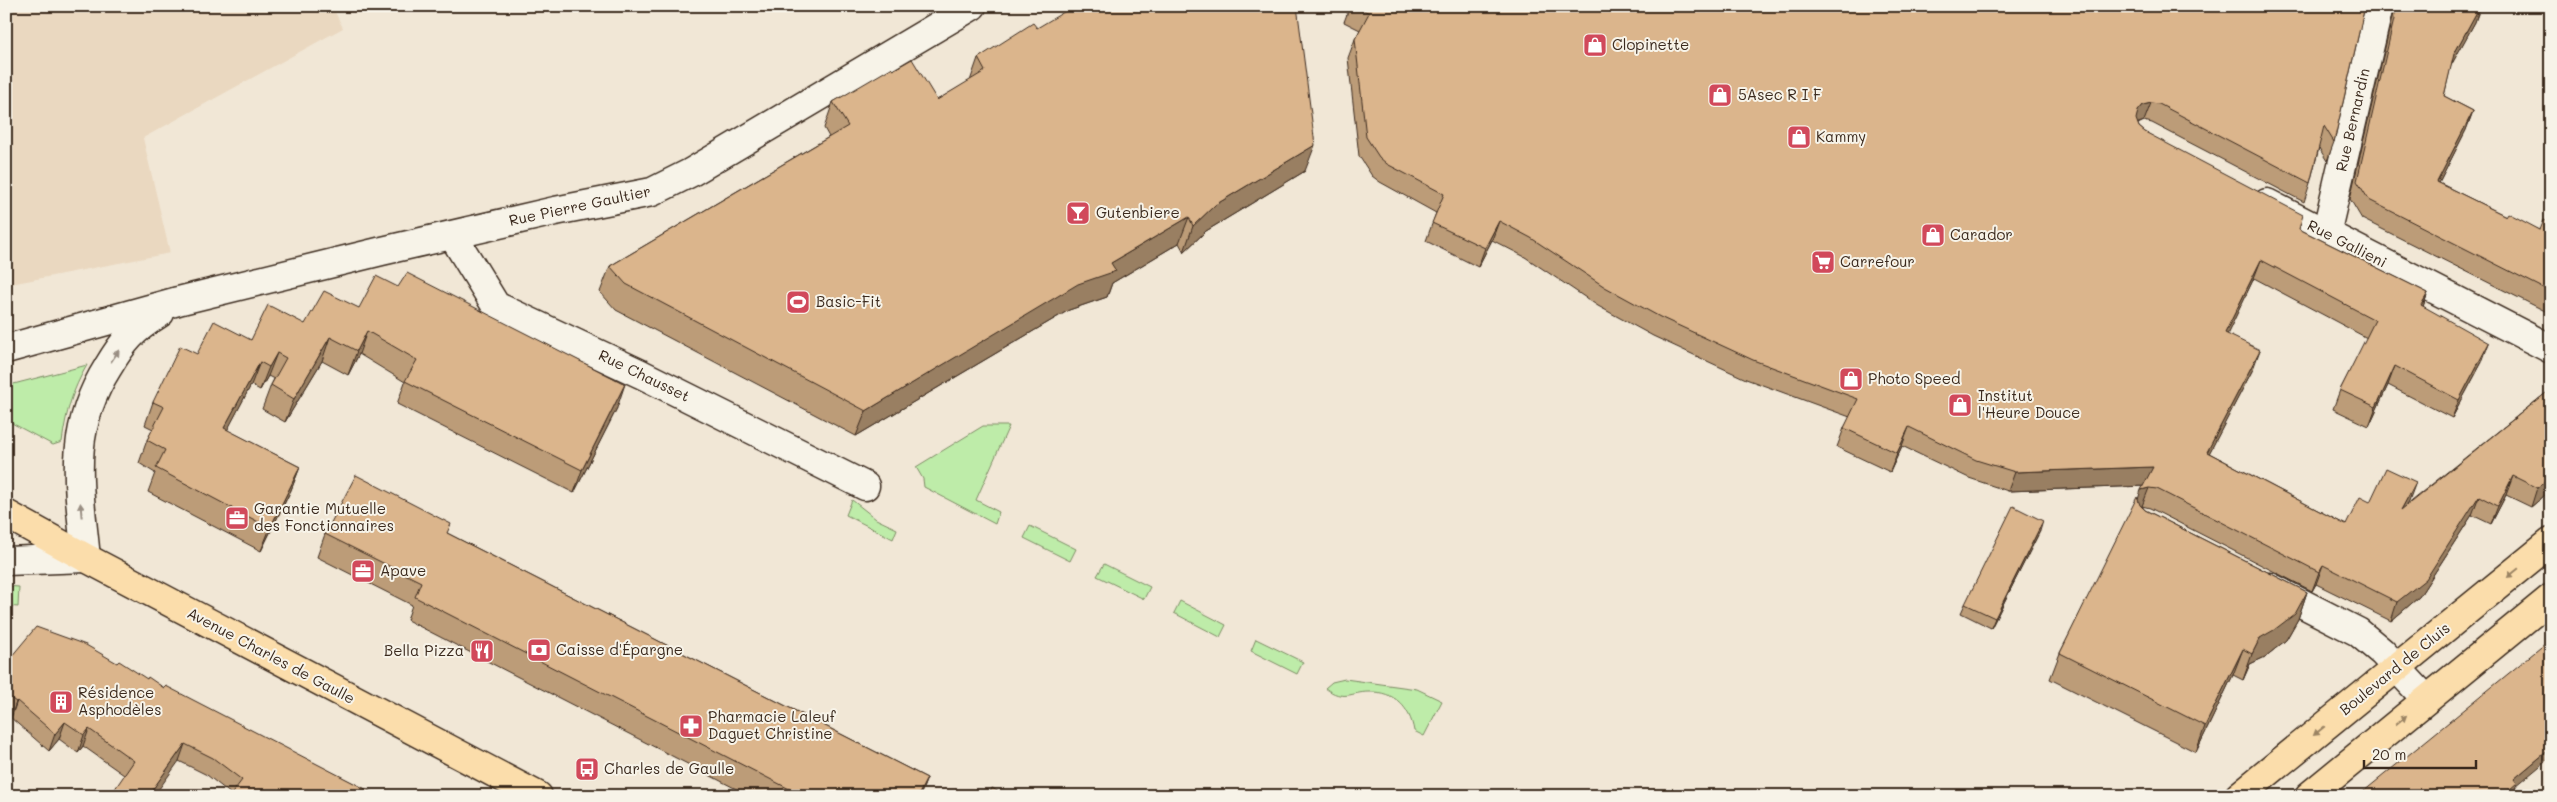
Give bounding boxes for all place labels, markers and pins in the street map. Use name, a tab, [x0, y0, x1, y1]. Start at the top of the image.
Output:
shop icon: Clopinette	[1582, 32, 1608, 58]
place label: Clopinette	[1612, 34, 1689, 54]
shop icon: 5Asec R I F	[1707, 82, 1733, 108]
place label: 5Asec R I F	[1738, 84, 1822, 104]
shop icon: Kammy	[1786, 124, 1812, 150]
place label: Kammy	[1816, 126, 1866, 146]
bar icon: Gutenbiere	[1065, 200, 1091, 226]
place label: Gutenbiere	[1096, 202, 1180, 222]
shop icon: Carador	[1920, 222, 1946, 248]
place label: Carador	[1950, 224, 2013, 244]
supermarket icon: Carrefour	[1810, 249, 1836, 275]
place label: Carrefour	[1840, 251, 1915, 271]
sports icon: Basic-Fit	[785, 289, 811, 315]
place label: Basic-Fit	[816, 291, 881, 311]
shop icon: Photo Speed	[1838, 366, 1864, 392]
place label: Photo Speed	[1868, 368, 1961, 388]
place label: Institut l'Heure Douce	[1978, 385, 2080, 422]
shop icon: Institut l'Heure Douce	[1947, 392, 1973, 418]
place label: Garantie Mutuelle des Fonctionnaires	[254, 498, 394, 535]
office icon: Garantie Mutuelle des Fonctionnaires	[224, 505, 250, 531]
office icon: Apave	[350, 558, 376, 584]
place label: Apave	[380, 560, 426, 580]
bank icon: Caisse d'Épargne	[526, 637, 552, 663]
restaurant icon: Bella Pizza	[469, 638, 495, 664]
place label: Caisse d'Épargne	[556, 639, 683, 659]
place label: Bella Pizza	[384, 640, 464, 660]
place label: Résidence Asphodèles	[78, 682, 161, 719]
building icon: Résidence Asphodèles	[48, 689, 74, 715]
place label: Pharmacie Laleuf Daguet Christine	[708, 706, 837, 743]
pharmacy icon: Pharmacie Laleuf Daguet Christine	[678, 713, 704, 739]
bus stop icon: Charles de Gaulle	[574, 756, 600, 782]
place label: Charles de Gaulle	[604, 758, 734, 778]

